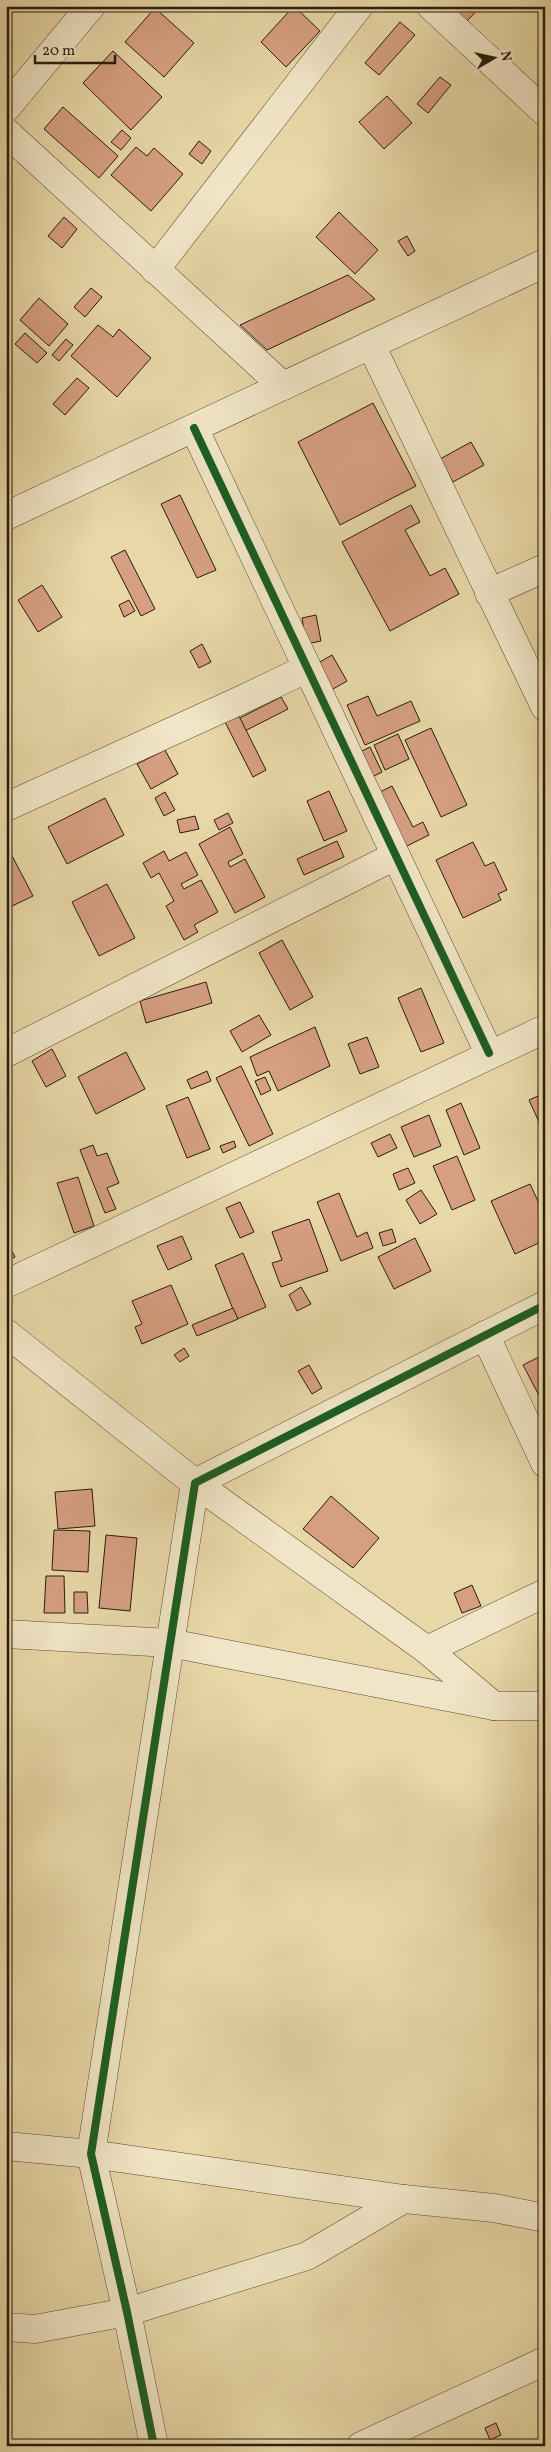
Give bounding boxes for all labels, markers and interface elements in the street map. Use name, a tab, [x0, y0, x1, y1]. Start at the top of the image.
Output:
scale bar	[35, 32, 115, 64]
north arrow	[468, 32, 518, 82]
text: 20 m	[42, 41, 75, 62]
text: N	[495, 50, 516, 63]

